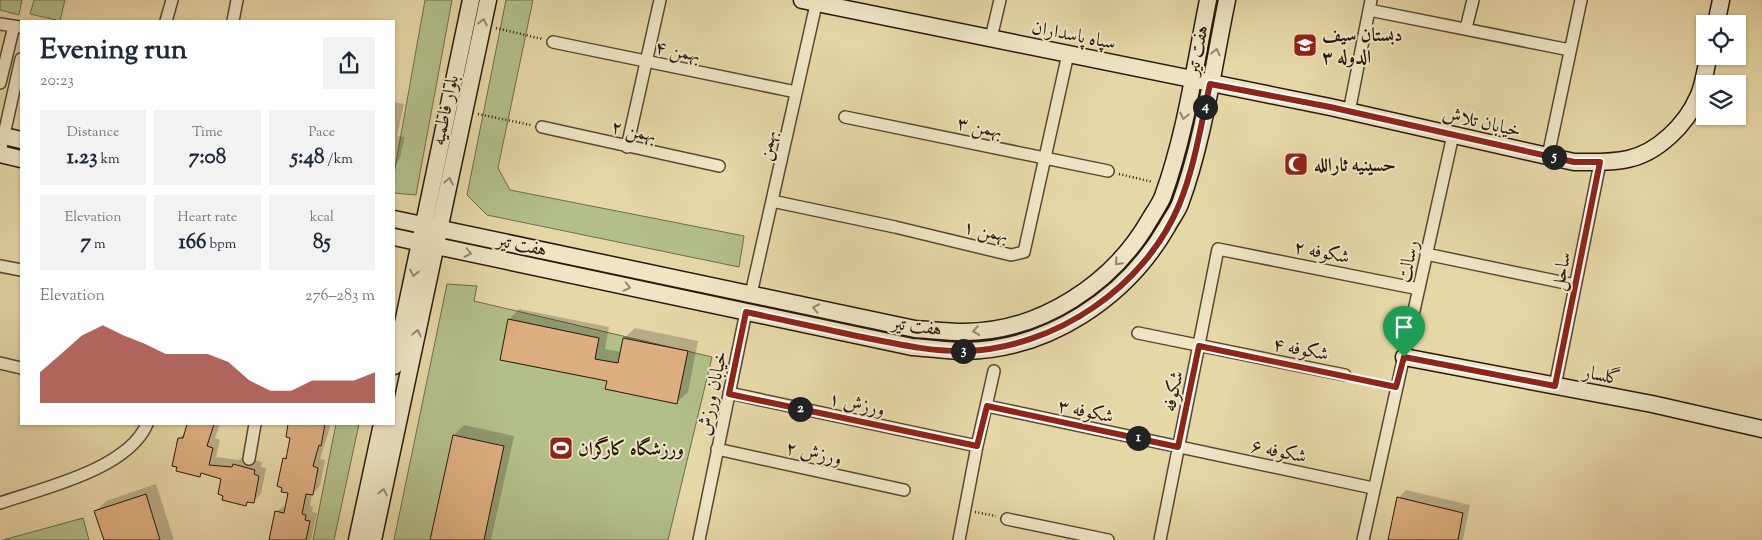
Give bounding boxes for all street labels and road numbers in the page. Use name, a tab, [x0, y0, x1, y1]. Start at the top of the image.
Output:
street label: سپاه پاسداران	[1029, 15, 1118, 58]
street label: هفت تیر	[1180, 23, 1217, 80]
street label: بهمن ۴	[652, 35, 703, 70]
street label: بلوار فاطمیه	[426, 73, 467, 148]
street label: خیابان تلاش	[1439, 101, 1523, 146]
street label: بهمن ۳	[954, 111, 1005, 146]
street label: بهمن ۲	[608, 114, 659, 150]
street label: بهمن	[752, 128, 785, 163]
street label: بهمن ۱	[960, 214, 1011, 250]
street label: هفت تیر	[492, 228, 549, 265]
street label: شکوفه ۲	[1291, 235, 1352, 272]
street label: رسالت	[1392, 238, 1427, 285]
street label: ساحل	[1545, 250, 1579, 293]
street label: هفت تیر	[888, 310, 944, 344]
street label: شکوفه ۴	[1270, 332, 1331, 369]
street label: خیابان ورزش	[691, 349, 736, 438]
street label: گلسار	[1579, 359, 1623, 393]
street label: شکوفه	[1157, 369, 1192, 415]
street label: ورزش ۱	[826, 386, 887, 425]
street label: شکوفه ۳	[1055, 393, 1116, 432]
street label: شکوفه ۶	[1248, 433, 1309, 472]
street label: ورزش ۲	[783, 435, 844, 474]

